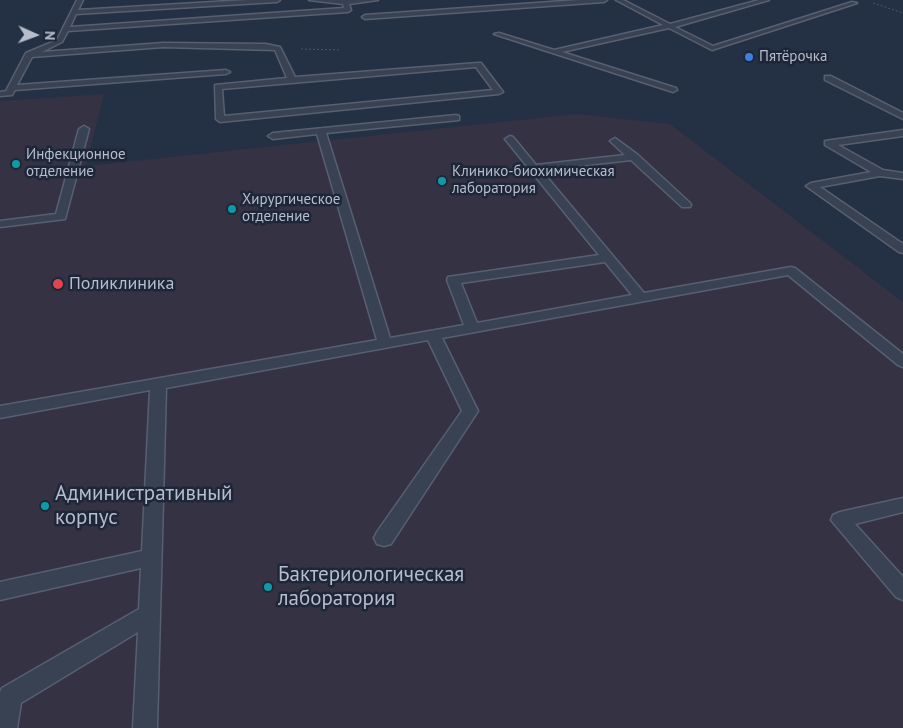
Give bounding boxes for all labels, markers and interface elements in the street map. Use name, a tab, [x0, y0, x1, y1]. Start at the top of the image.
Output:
north arrow	[10, 10, 60, 60]
text: N	[41, 31, 59, 40]
place label: Пятёрочка	[759, 48, 827, 66]
marker: Пятёрочка	[743, 51, 755, 63]
place label: Инфекционное отделение	[26, 146, 126, 181]
marker: Инфекционное отделение	[10, 158, 22, 170]
place label: Клинико-биохимическая лаборатория	[452, 163, 615, 198]
marker: Клинико-биохимическая лаборатория	[436, 175, 448, 187]
place label: Хирургическое отделение	[242, 191, 340, 226]
marker: Хирургическое отделение	[226, 203, 238, 215]
place label: Поликлиника	[69, 273, 174, 295]
marker: Поликлиника	[51, 277, 65, 291]
place label: Административный корпус	[55, 481, 233, 531]
marker: Административный корпус	[39, 500, 51, 512]
place label: Бактериологическая лаборатория	[278, 562, 464, 612]
marker: Бактериологическая лаборатория	[262, 581, 274, 593]

